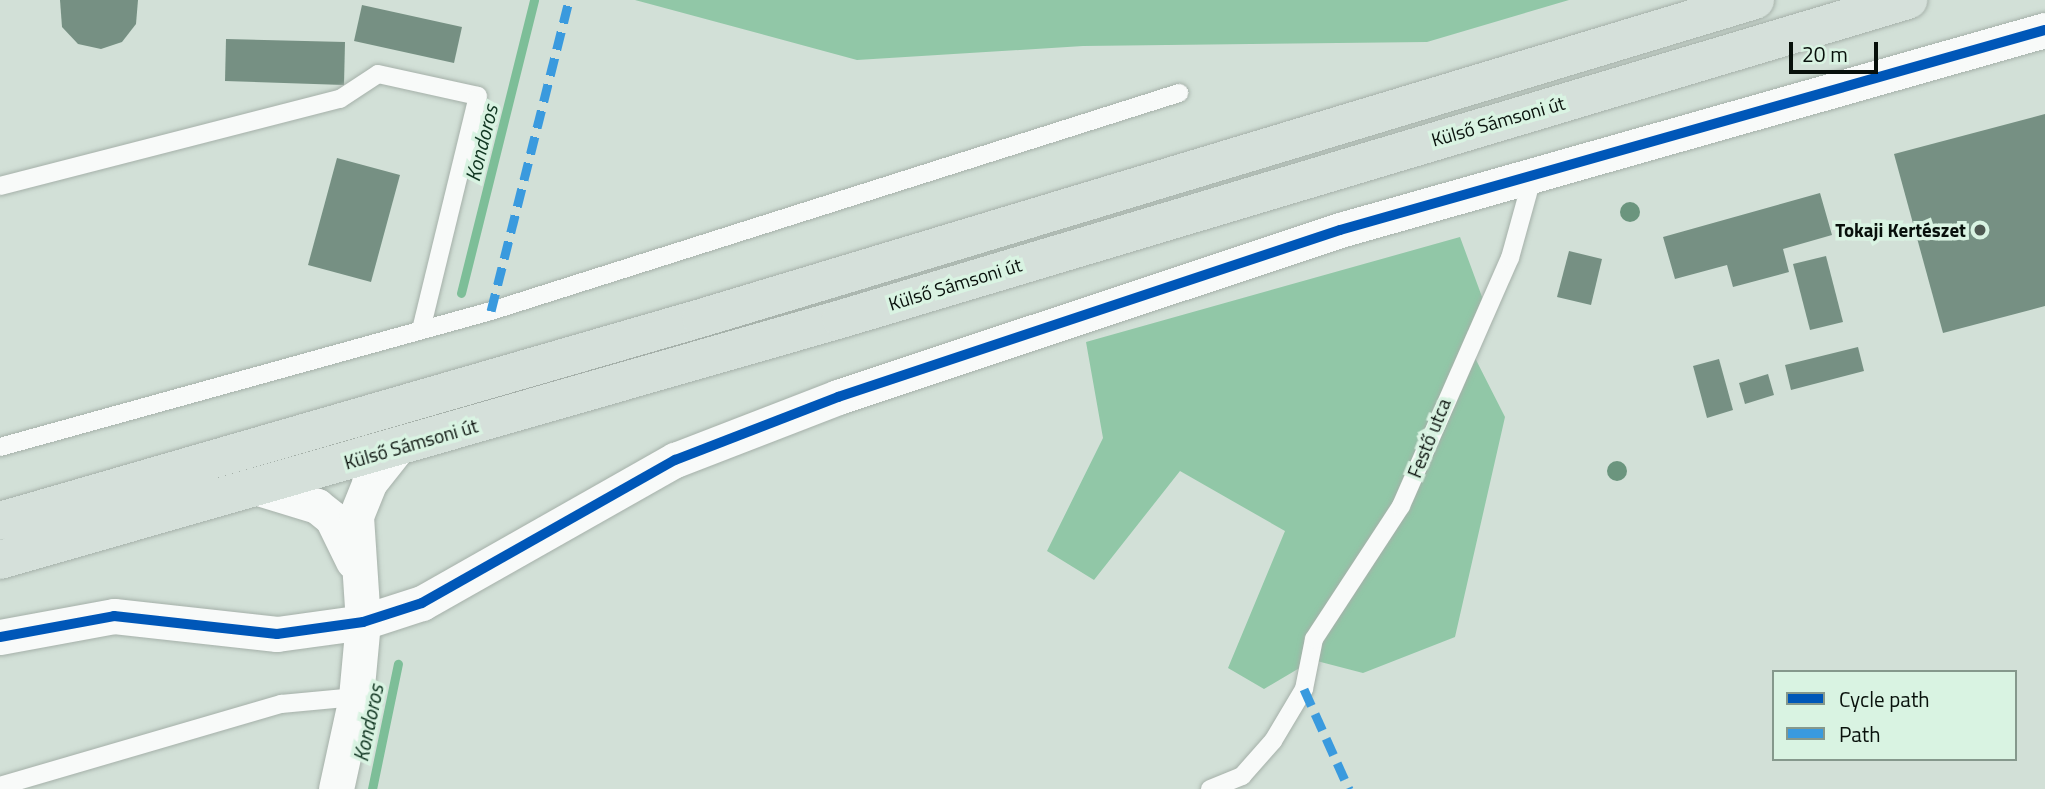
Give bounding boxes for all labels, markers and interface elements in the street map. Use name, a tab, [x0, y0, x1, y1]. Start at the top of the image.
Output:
scale bar	[1793, 28, 1882, 72]
text: 20 m	[1802, 38, 1848, 70]
street label: Külső Sámsoni út	[1429, 91, 1567, 151]
water label: Kondoros	[459, 102, 503, 184]
place label: Tokaji Kertészet	[1835, 219, 1966, 241]
marker: Tokaji Kertészet	[1972, 222, 1988, 238]
street label: Külső Sámsoni út	[886, 253, 1024, 315]
street label: Festő utca	[1403, 395, 1455, 481]
street label: Külső Sámsoni út	[342, 414, 480, 474]
legend	[1772, 670, 2017, 761]
water label: Kondoros	[348, 682, 388, 764]
text: Cycle path	[1839, 683, 1930, 715]
text: Path	[1839, 718, 1881, 750]

